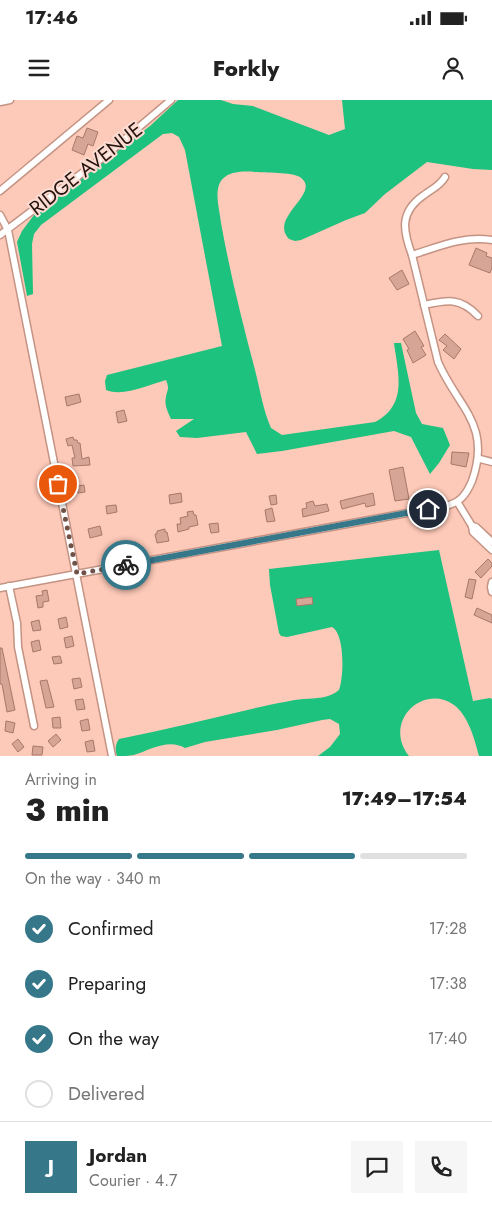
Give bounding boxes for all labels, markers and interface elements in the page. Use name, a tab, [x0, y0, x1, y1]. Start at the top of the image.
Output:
text: 17:46	[25, 4, 78, 31]
text: Forkly	[213, 52, 279, 84]
icon: menu	[25, 54, 53, 82]
icon: person	[439, 54, 467, 82]
street label: RIDGE AVENUE	[23, 116, 149, 222]
pin	[37, 463, 79, 505]
icon: bag	[44, 470, 72, 498]
pin	[407, 488, 449, 530]
icon: home	[414, 495, 442, 523]
courier	[101, 540, 151, 590]
icon: bike	[112, 551, 140, 579]
text: Arriving in	[25, 768, 97, 791]
text: 17:49–17:54	[342, 785, 467, 812]
text: 3 min	[25, 787, 110, 833]
text: On the way · 340 m	[25, 867, 161, 890]
icon: check	[25, 915, 53, 943]
text: Confirmed	[68, 915, 154, 942]
text: 17:28	[429, 917, 467, 940]
icon: check	[25, 970, 53, 998]
text: Preparing	[68, 970, 146, 997]
text: 17:38	[429, 972, 467, 995]
icon: check	[25, 1025, 53, 1053]
text: On the way	[68, 1025, 159, 1052]
text: 17:40	[428, 1027, 467, 1050]
text: Delivered	[68, 1080, 145, 1107]
button: chat	[351, 1141, 403, 1193]
button: phone	[415, 1141, 467, 1193]
text: Jordan	[89, 1142, 147, 1169]
text: J	[48, 1153, 54, 1180]
text: Courier · 4.7	[89, 1169, 177, 1192]

